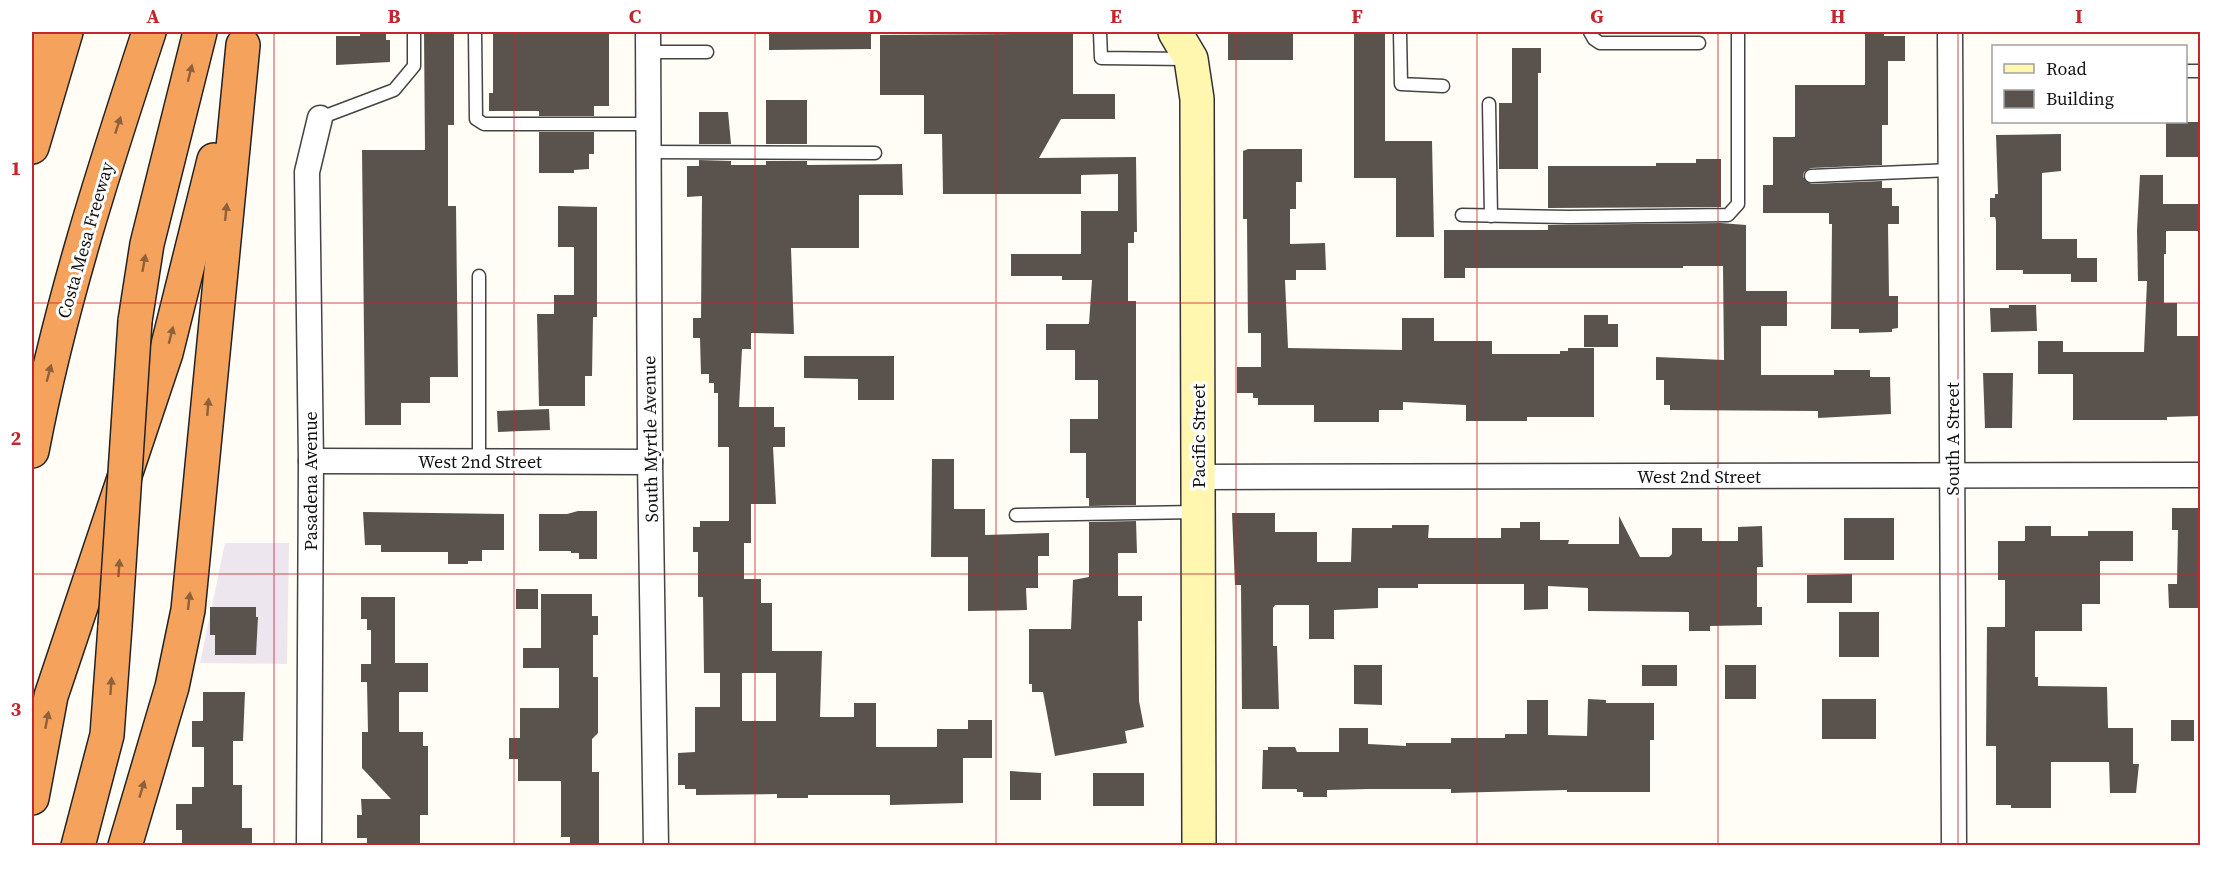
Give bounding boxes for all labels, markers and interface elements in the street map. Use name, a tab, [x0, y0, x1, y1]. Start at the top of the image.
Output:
text: A	[146, 2, 160, 30]
text: B	[387, 2, 401, 30]
text: C	[629, 2, 641, 30]
text: D	[868, 2, 882, 30]
text: E	[1110, 2, 1122, 30]
text: F	[1351, 2, 1363, 30]
text: G	[1590, 2, 1604, 30]
text: H	[1830, 2, 1846, 30]
text: I	[2075, 2, 2083, 30]
legend	[1992, 45, 2187, 123]
text: Road	[2046, 56, 2087, 81]
one-way arrow	[185, 64, 195, 83]
text: Building	[2046, 86, 2114, 111]
one-way arrow	[114, 116, 124, 134]
text: 1	[11, 154, 21, 182]
street label: Costa Mesa Freeway	[51, 158, 120, 321]
one-way arrow	[221, 203, 231, 222]
one-way arrow	[140, 253, 149, 272]
one-way arrow	[166, 325, 176, 344]
street label: South Myrtle Avenue	[636, 355, 664, 523]
one-way arrow	[45, 364, 54, 382]
street label: South A Street	[1940, 382, 1965, 495]
street label: Pacific Street	[1186, 384, 1211, 488]
one-way arrow	[203, 397, 213, 416]
street label: Pasadena Avenue	[298, 411, 323, 551]
text: 2	[11, 424, 22, 452]
street label: West 2nd Street	[418, 449, 542, 474]
street label: West 2nd Street	[1637, 464, 1761, 489]
one-way arrow	[114, 558, 124, 577]
one-way arrow	[185, 591, 194, 610]
one-way arrow	[106, 676, 115, 695]
text: 3	[11, 695, 22, 723]
one-way arrow	[43, 710, 52, 729]
one-way arrow	[138, 780, 147, 798]

